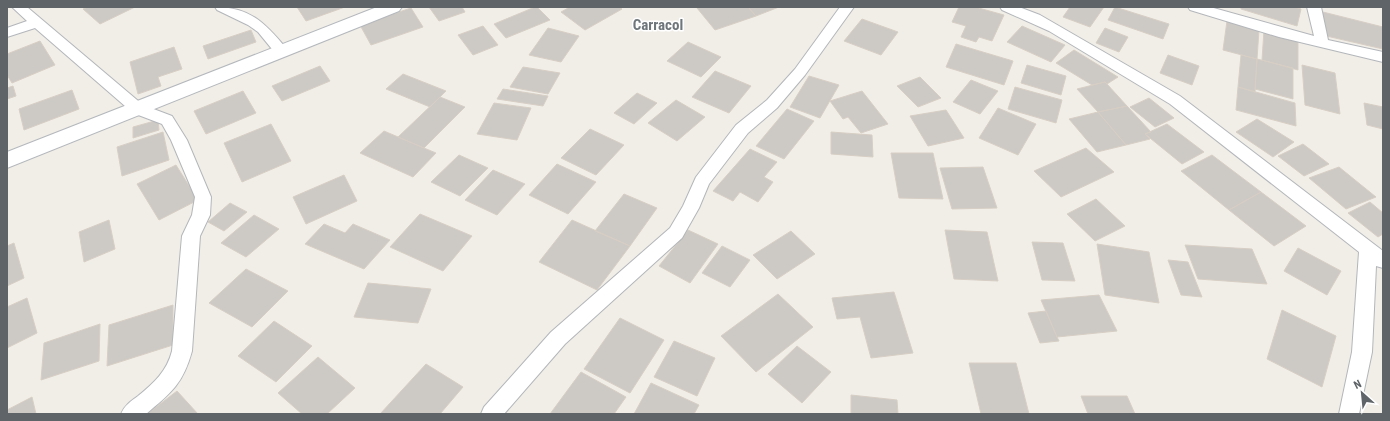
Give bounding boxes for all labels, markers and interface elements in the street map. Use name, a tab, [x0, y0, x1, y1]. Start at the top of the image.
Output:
district label: Carracol	[633, 16, 683, 34]
north arrow	[1342, 373, 1382, 413]
text: N	[1352, 377, 1364, 392]

